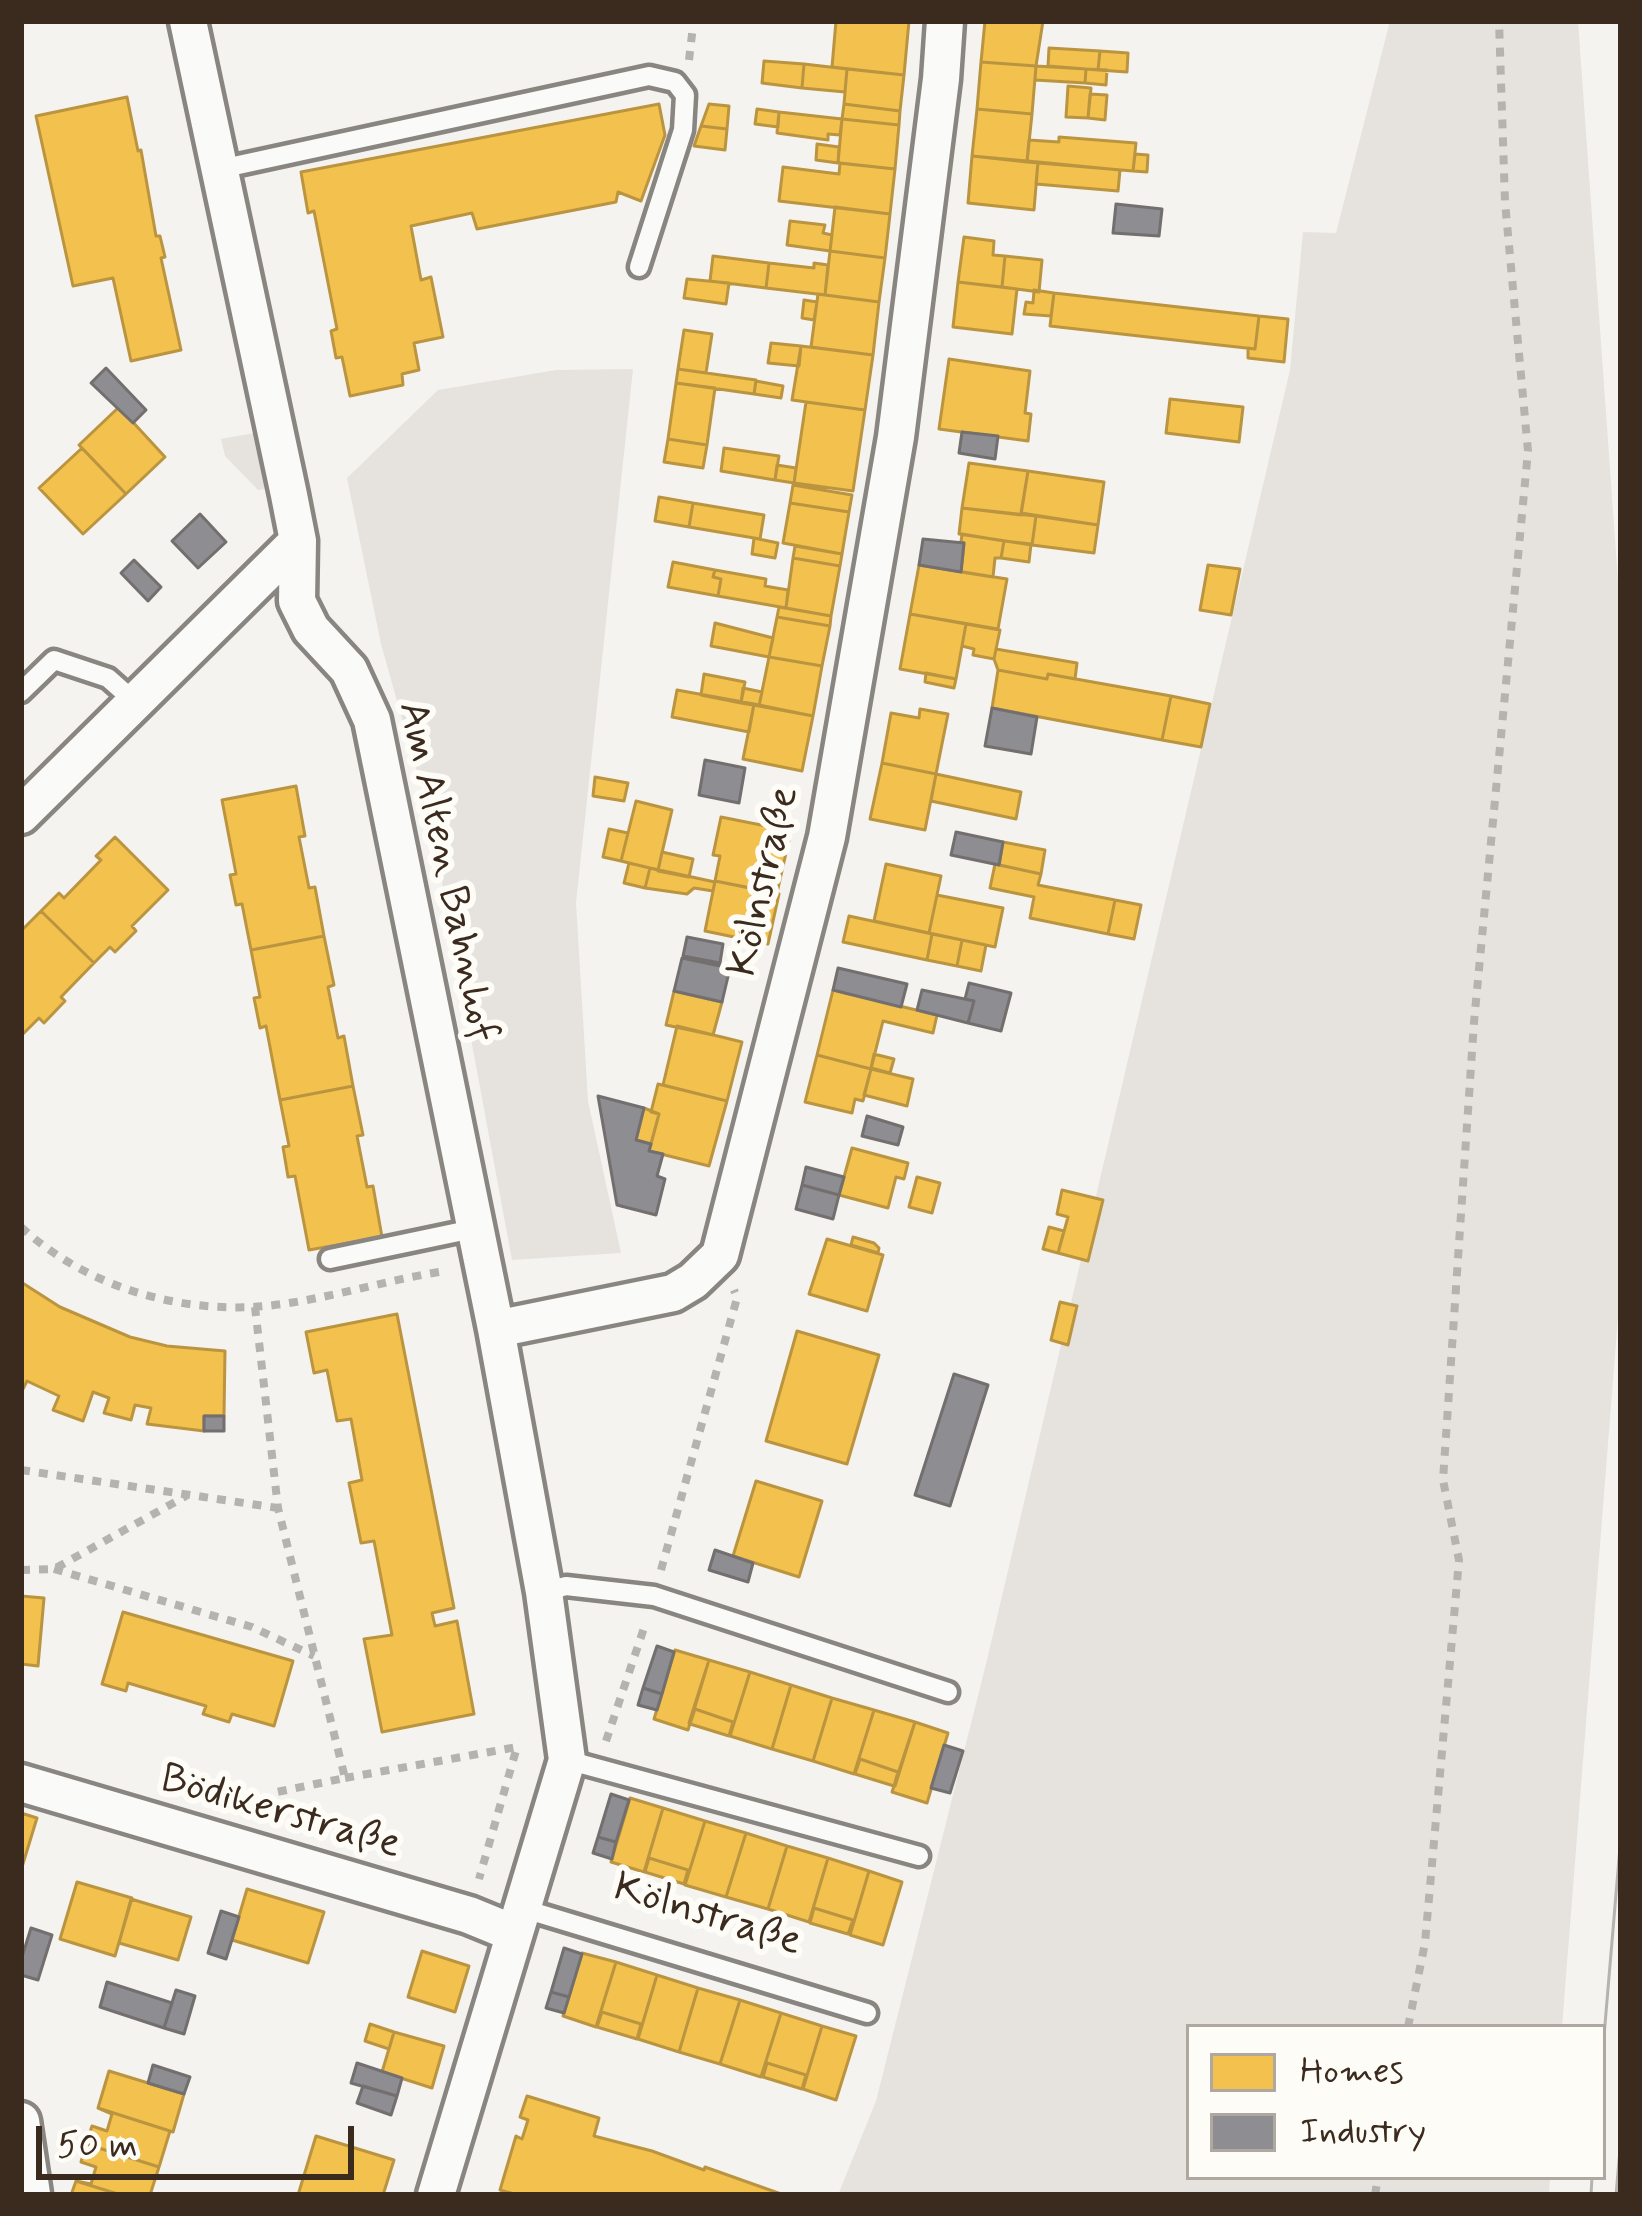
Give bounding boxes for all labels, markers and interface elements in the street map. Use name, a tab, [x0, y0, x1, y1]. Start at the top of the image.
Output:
street label: Am Alten Bahnhof	[384, 697, 506, 1047]
street label: Kölnstraße	[720, 782, 812, 982]
street label: Bödikerstraße	[154, 1756, 406, 1872]
street label: Kölnstraße	[607, 1865, 807, 1969]
legend	[1186, 2024, 1606, 2180]
text: Homes	[1300, 2049, 1404, 2096]
scale bar	[42, 2102, 360, 2176]
text: Industry	[1300, 2109, 1426, 2156]
text: 50 m	[57, 2123, 138, 2170]

